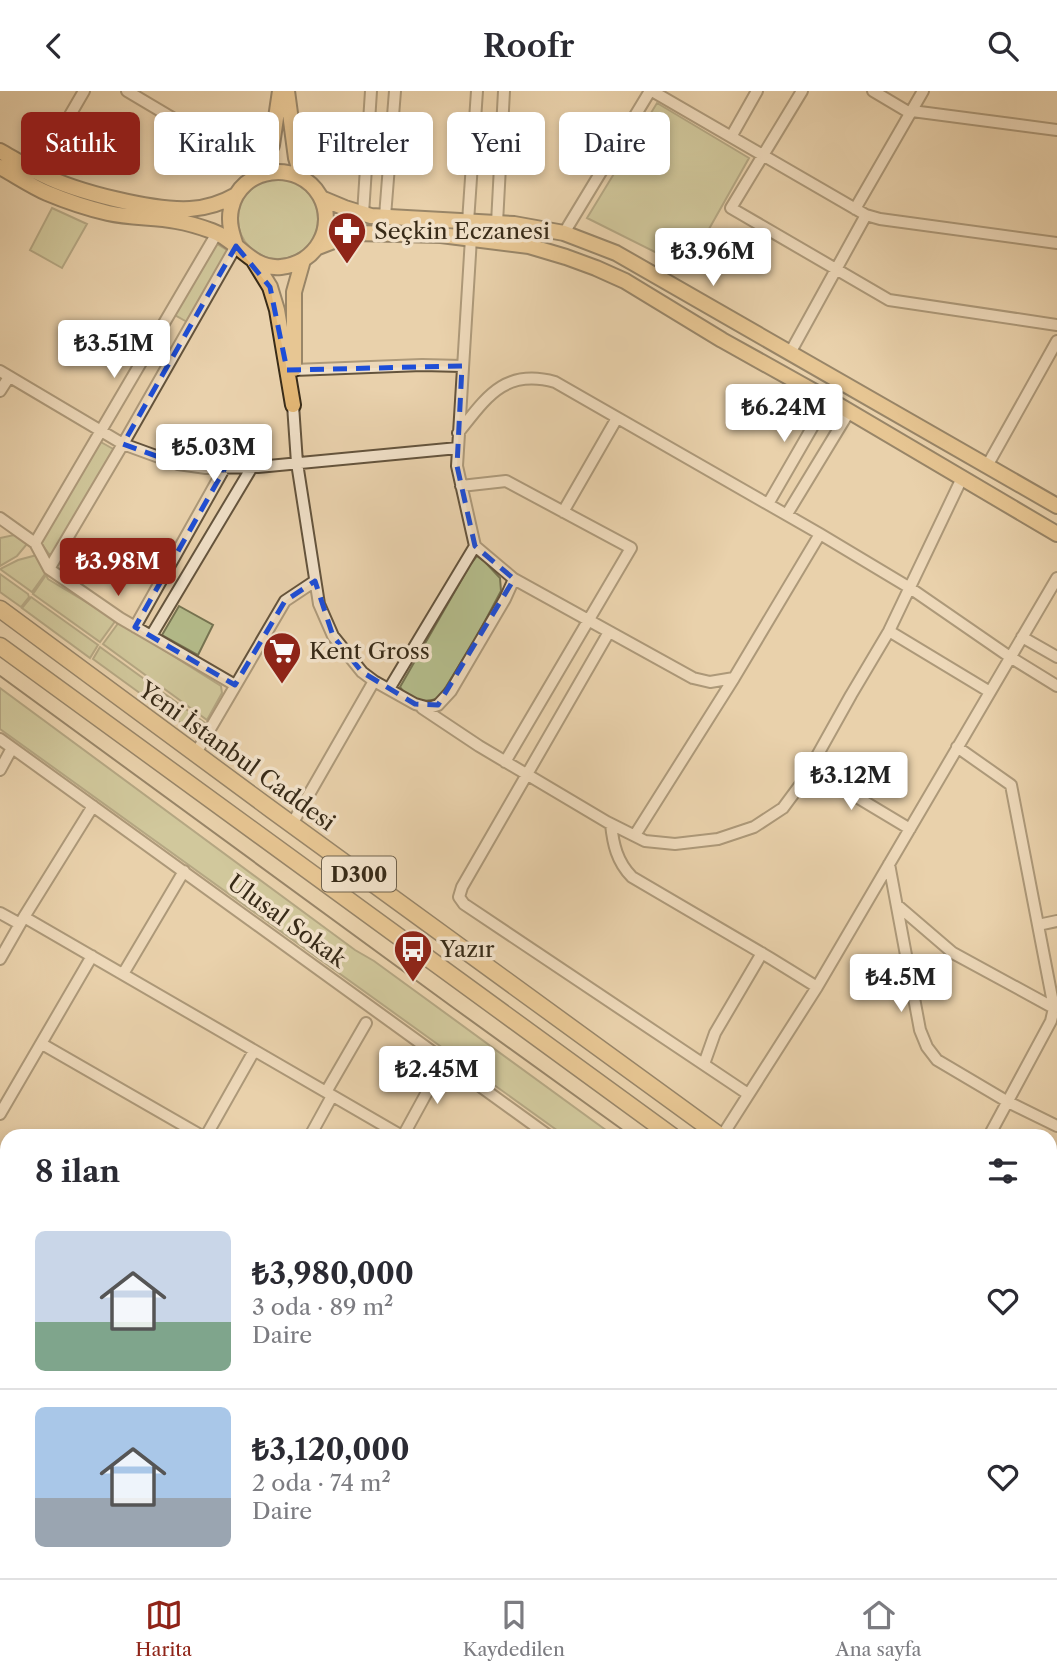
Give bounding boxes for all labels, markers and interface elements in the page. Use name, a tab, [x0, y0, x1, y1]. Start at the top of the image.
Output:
text: Roofr	[483, 26, 574, 65]
icon: back	[35, 27, 73, 65]
icon: search	[984, 27, 1022, 65]
chip: Satılık	[21, 112, 140, 175]
chip: Kiralık	[154, 112, 279, 175]
chip: Filtreler	[293, 112, 433, 175]
chip: Yeni	[447, 112, 545, 175]
chip: Daire	[559, 112, 670, 175]
pharmacy icon: Seçkin Eczanesi	[326, 210, 368, 265]
place label: Seçkin Eczanesi	[374, 217, 550, 245]
pin: ₺3.96M	[656, 229, 770, 288]
text: ₺3.96M	[671, 237, 755, 265]
pin: ₺3.51M	[57, 321, 171, 380]
text: ₺3.51M	[74, 329, 154, 357]
pin: ₺6.24M	[727, 385, 841, 444]
text: ₺6.24M	[742, 393, 826, 421]
pin: ₺5.03M	[157, 425, 271, 484]
text: ₺5.03M	[172, 433, 256, 461]
pin: ₺3.98M	[61, 539, 175, 598]
text: ₺3.98M	[76, 547, 160, 575]
supermarket icon: Kent Gross	[261, 630, 303, 685]
place label: Kent Gross	[309, 637, 430, 665]
street label: Yeni İstanbul Caddesi	[133, 675, 341, 837]
pin: ₺3.12M	[794, 753, 908, 812]
text: ₺3.12M	[811, 761, 891, 789]
road number: D300	[322, 857, 396, 891]
street label: Ulusal Sokak	[222, 869, 353, 974]
bus stop icon: Yazır	[392, 928, 434, 983]
place label: Yazır	[439, 935, 495, 963]
pin: ₺4.5M	[852, 955, 950, 1014]
text: ₺4.5M	[866, 963, 936, 991]
pin: ₺2.45M	[380, 1047, 494, 1106]
text: ₺2.45M	[395, 1055, 479, 1083]
icon: filters	[984, 1152, 1022, 1190]
text: 8 ilan	[35, 1153, 120, 1190]
text: ₺3,980,000	[252, 1255, 414, 1292]
icon: home	[91, 1259, 175, 1343]
icon: heart	[984, 1282, 1022, 1320]
text: 3 oda · 89 m²	[252, 1293, 394, 1321]
text: Daire	[252, 1321, 312, 1349]
text: ₺3,120,000	[252, 1431, 410, 1468]
icon: home	[91, 1435, 175, 1519]
icon: heart	[984, 1458, 1022, 1496]
text: 2 oda · 74 m²	[252, 1469, 391, 1497]
text: Daire	[252, 1497, 312, 1525]
tab: Harita	[135, 1596, 192, 1661]
tab: Kaydedilen	[463, 1596, 565, 1661]
tab: Ana sayfa	[836, 1596, 922, 1661]

